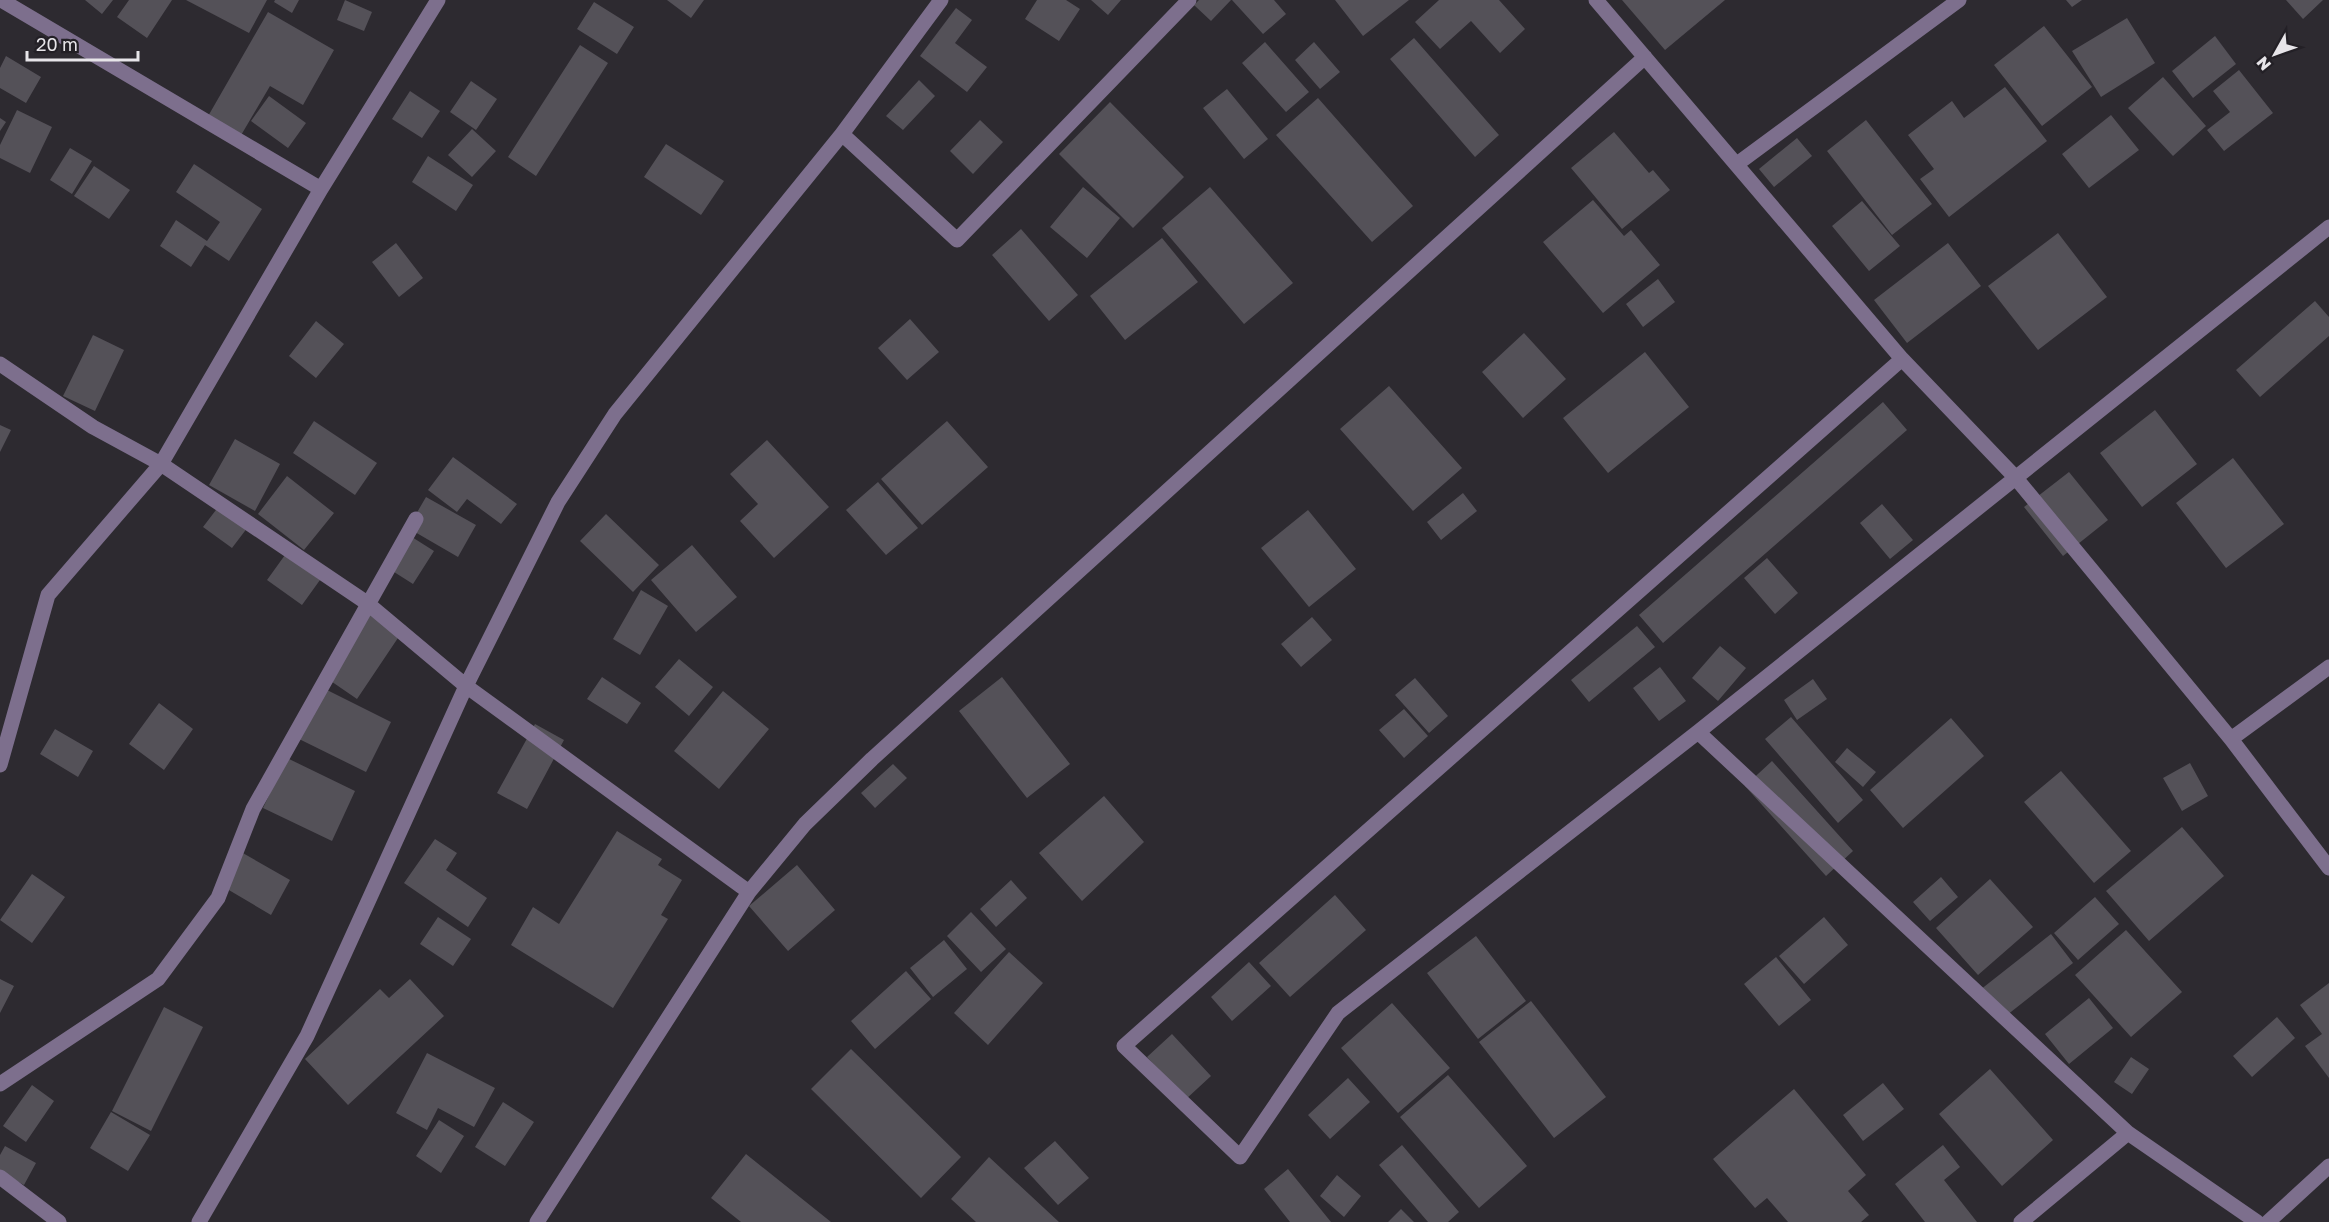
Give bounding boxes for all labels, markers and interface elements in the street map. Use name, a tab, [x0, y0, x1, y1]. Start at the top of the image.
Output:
scale bar	[27, 24, 138, 62]
north arrow	[2245, 24, 2305, 84]
text: 20 m	[36, 33, 78, 55]
text: N	[2252, 53, 2275, 75]

